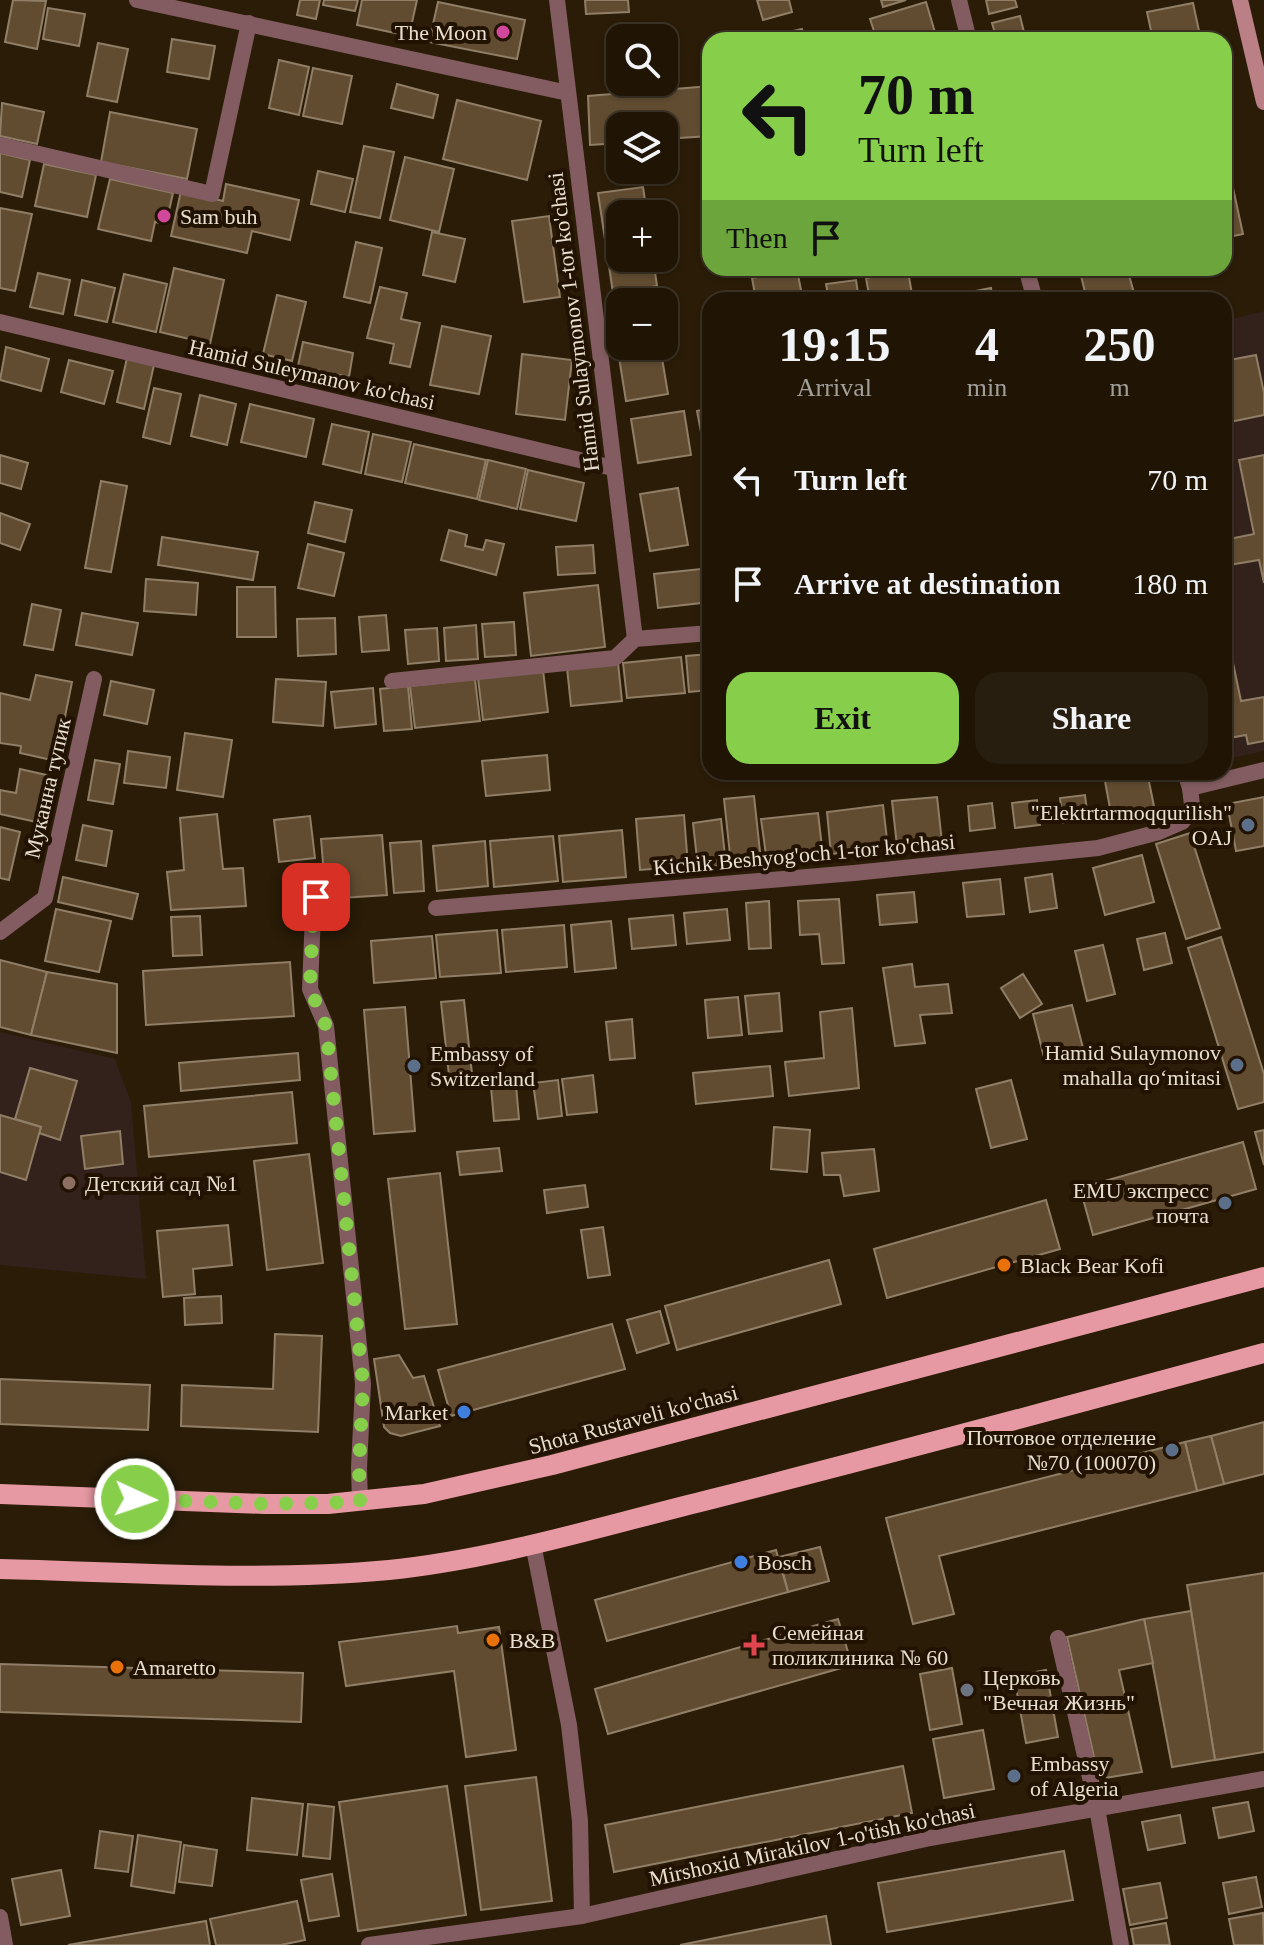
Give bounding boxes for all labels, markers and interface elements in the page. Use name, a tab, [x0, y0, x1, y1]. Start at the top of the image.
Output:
place label: The Moon	[395, 20, 487, 45]
marker: The Moon	[494, 23, 512, 41]
map controls	[606, 24, 678, 360]
button: search	[606, 24, 678, 96]
icon: left	[726, 64, 830, 168]
text: 70 m	[858, 64, 975, 126]
button: layers	[606, 112, 678, 184]
text: Turn left	[858, 130, 984, 170]
street label: Hamid Sulaymonov 1-tor ko'chasi	[543, 171, 604, 473]
button: +	[606, 200, 678, 272]
place label: Sam buh	[180, 204, 258, 229]
marker: Sam buh	[155, 207, 173, 225]
icon: arrive	[804, 216, 848, 260]
text: Then	[726, 221, 788, 254]
button: −	[606, 288, 678, 360]
text: 19:15	[778, 318, 890, 371]
text: 4	[975, 318, 999, 371]
text: 250	[1084, 318, 1156, 371]
street label: Hamid Suleymanov ko'chasi	[186, 334, 437, 415]
text: Arrival	[797, 373, 872, 402]
text: min	[967, 373, 1007, 402]
text: m	[1109, 373, 1130, 402]
icon: left	[726, 458, 770, 502]
text: Turn left	[794, 463, 907, 496]
text: 70 m	[1147, 463, 1208, 496]
icon: arrive	[726, 562, 770, 606]
text: Arrive at destination	[794, 567, 1061, 600]
text: 180 m	[1132, 567, 1208, 600]
button: Exit	[726, 672, 959, 764]
button: Share	[975, 672, 1208, 764]
street label: Муканна тупик	[19, 715, 76, 861]
place label: "Elektrtarmoqqurilish" OAJ	[1031, 800, 1232, 850]
marker: "Elektrtarmoqqurilish" OAJ	[1239, 816, 1257, 834]
street label: Kichik Beshyog'och 1-tor ko'chasi	[652, 829, 956, 880]
pin	[282, 863, 350, 931]
icon: arrive	[294, 875, 338, 919]
place label: Hamid Sulaymonov mahalla qoʻmitasi	[1044, 1040, 1221, 1090]
place label: Embassy of Switzerland	[430, 1041, 535, 1091]
marker: Hamid Sulaymonov mahalla qoʻmitasi	[1228, 1056, 1246, 1074]
marker: Embassy of Switzerland	[405, 1057, 423, 1075]
place label: Детский сад №1	[85, 1171, 238, 1196]
marker: Детский сад №1	[60, 1174, 78, 1192]
place label: EMU экспресс почта	[1073, 1178, 1209, 1228]
marker: EMU экспресс почта	[1216, 1194, 1234, 1212]
place label: Black Bear Kofi	[1020, 1253, 1164, 1278]
marker: Black Bear Kofi	[995, 1256, 1013, 1274]
street label: Shota Rustaveli ko'chasi	[526, 1380, 740, 1459]
place label: Market	[384, 1400, 448, 1425]
marker: Market	[455, 1403, 473, 1421]
place label: Почтовое отделение №70 (100070)	[966, 1425, 1156, 1475]
marker: Почтовое отделение №70 (100070)	[1163, 1441, 1181, 1459]
position arrow	[93, 1457, 177, 1541]
place label: Bosch	[757, 1550, 812, 1575]
marker: Bosch	[732, 1553, 750, 1571]
place label: Семейная поликлиника № 60	[772, 1620, 948, 1670]
place label: B&B	[509, 1628, 555, 1653]
marker: B&B	[484, 1631, 502, 1649]
marker: Семейная поликлиника № 60	[743, 1634, 765, 1656]
place label: Amaretto	[133, 1655, 216, 1680]
marker: Amaretto	[108, 1658, 126, 1676]
place label: Церковь "Вечная Жизнь"	[983, 1665, 1135, 1715]
marker: Церковь "Вечная Жизнь"	[958, 1681, 976, 1699]
place label: Embassy of Algeria	[1030, 1751, 1119, 1801]
marker: Embassy of Algeria	[1005, 1767, 1023, 1785]
street label: Mirshoxid Mirakilov 1-o'tish ko'chasi	[647, 1798, 977, 1891]

